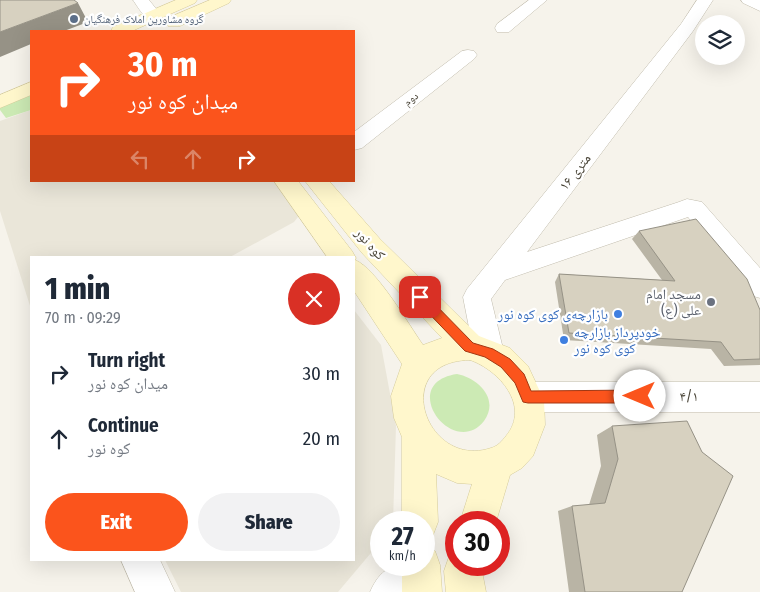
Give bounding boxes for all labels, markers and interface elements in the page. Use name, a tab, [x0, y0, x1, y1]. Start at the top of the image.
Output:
marker: گروه مشاورین املاک فرهنگیان	[68, 13, 80, 25]
place label: گروه مشاورین املاک فرهنگیان	[84, 13, 204, 26]
map controls	[695, 15, 745, 65]
button: layers	[695, 15, 745, 65]
text: 30 m	[128, 43, 198, 85]
icon: right	[45, 50, 110, 115]
text: میدان کوه نور	[128, 88, 238, 115]
street label: دوم	[401, 89, 421, 109]
icon: left	[126, 145, 154, 173]
icon: ahead	[179, 145, 207, 173]
icon: right	[232, 145, 260, 173]
street label: ۱۶ متری	[555, 150, 595, 194]
street label: کوه نور	[351, 224, 389, 264]
text: 1 min	[45, 271, 110, 307]
button: close	[288, 273, 340, 325]
pin	[399, 276, 441, 318]
icon: arrive	[406, 283, 434, 311]
place label: مسجد امام علی (ع)	[646, 286, 701, 320]
marker: مسجد امام علی (ع)	[705, 296, 717, 308]
place label: بازارچه‌ی کوی کوه نور	[497, 306, 608, 323]
text: 70 m · 09:29	[45, 308, 121, 327]
marker: بازارچه‌ی کوی کوه نور	[612, 308, 624, 320]
place label: خودپرداز بازارچه کوی کوه نور	[573, 324, 660, 357]
marker: خودپرداز بازارچه کوی کوه نور	[558, 334, 570, 346]
text: Turn right	[88, 349, 165, 372]
icon: right	[45, 360, 73, 388]
text: 30 m	[302, 362, 340, 385]
position arrow	[613, 369, 665, 421]
text: میدان کوه نور	[88, 374, 168, 393]
street label: ۴/۱	[679, 388, 699, 405]
text: Continue	[88, 414, 159, 437]
icon: ahead	[45, 425, 73, 453]
text: 20 m	[303, 427, 340, 450]
text: کوه نور	[88, 439, 130, 458]
button: Exit	[45, 493, 188, 551]
button: Share	[198, 493, 340, 551]
speed limit sign: 30	[445, 511, 510, 576]
text: 27	[391, 522, 414, 552]
text: km/h	[389, 549, 416, 563]

